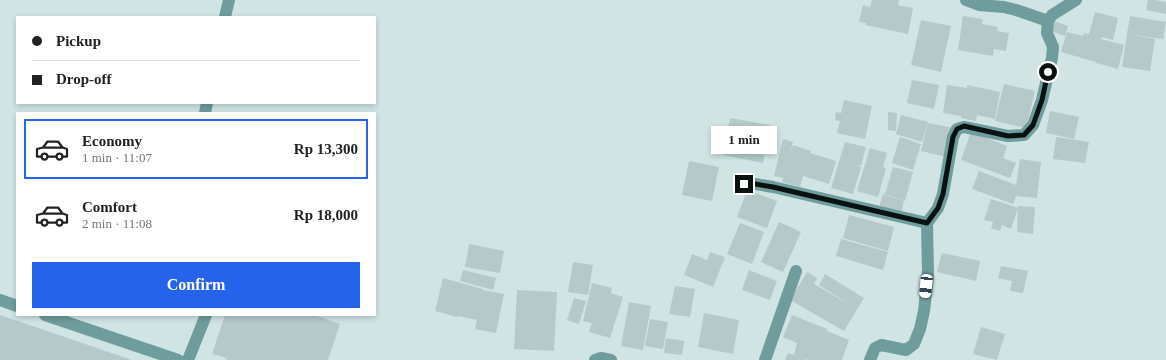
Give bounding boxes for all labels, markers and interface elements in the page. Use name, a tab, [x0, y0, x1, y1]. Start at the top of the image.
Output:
text: Pickup	[56, 33, 101, 49]
route start	[1039, 63, 1057, 81]
text: Drop-off	[56, 71, 112, 87]
callout: 1 min	[711, 126, 777, 154]
icon: car	[34, 131, 70, 167]
text: 1 min	[728, 132, 760, 147]
text: Economy	[82, 133, 142, 149]
text: Rp 13,300	[294, 141, 358, 157]
text: 1 min · 11:07	[82, 150, 152, 165]
route end	[735, 175, 753, 193]
icon: car	[34, 197, 70, 233]
text: Comfort	[82, 199, 137, 215]
text: Rp 18,000	[294, 207, 358, 223]
text: 2 min · 11:08	[82, 216, 152, 231]
button: Confirm	[32, 262, 360, 308]
car	[919, 273, 933, 299]

